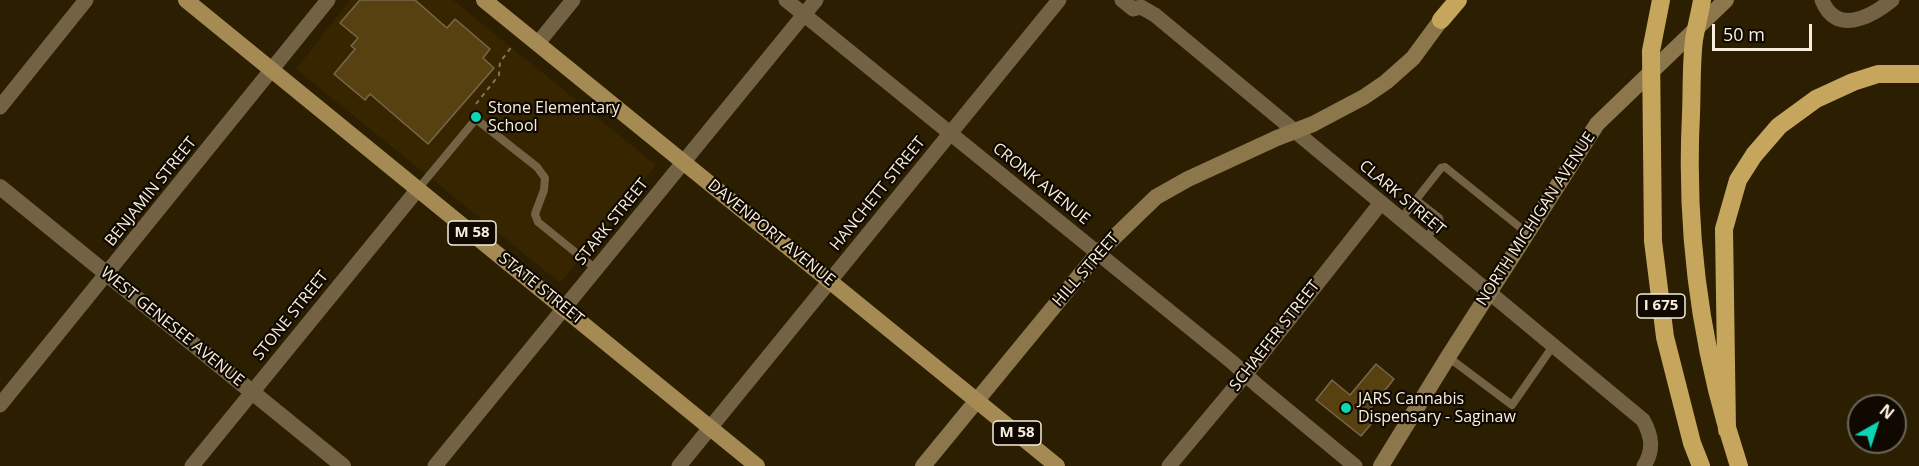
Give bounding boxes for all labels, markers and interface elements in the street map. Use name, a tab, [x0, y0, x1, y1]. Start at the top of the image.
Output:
scale bar	[1715, 12, 1816, 50]
text: 50 m	[1723, 22, 1765, 46]
place label: Stone Elementary School	[488, 98, 620, 136]
marker: Stone Elementary School	[469, 110, 483, 124]
street label: NORTH MICHIGAN AVENUE	[1473, 128, 1599, 310]
street label: HANCHETT STREET	[826, 133, 930, 255]
street label: BENJAMIN STREET	[101, 134, 201, 250]
street label: CRONK AVENUE	[989, 139, 1093, 229]
street label: CLARK STREET	[1355, 156, 1449, 240]
street label: STARK STREET	[571, 175, 653, 269]
street label: DAVENPORT AVENUE	[703, 176, 839, 290]
road number: M 58	[448, 221, 496, 245]
street label: HILL STREET	[1049, 229, 1123, 311]
street label: STATE STREET	[495, 249, 587, 329]
street label: WEST GENESEE AVENUE	[97, 263, 247, 391]
street label: STONE STREET	[249, 268, 333, 364]
street label: SCHAEFER STREET	[1226, 277, 1324, 395]
road number: I 675	[1637, 294, 1685, 318]
place label: JARS Cannabis Dispensary - Saginaw	[1358, 389, 1516, 427]
north arrow	[1847, 394, 1907, 454]
text: N	[1875, 399, 1899, 424]
marker: JARS Cannabis Dispensary - Saginaw	[1339, 401, 1353, 415]
road number: M 58	[993, 421, 1041, 445]

